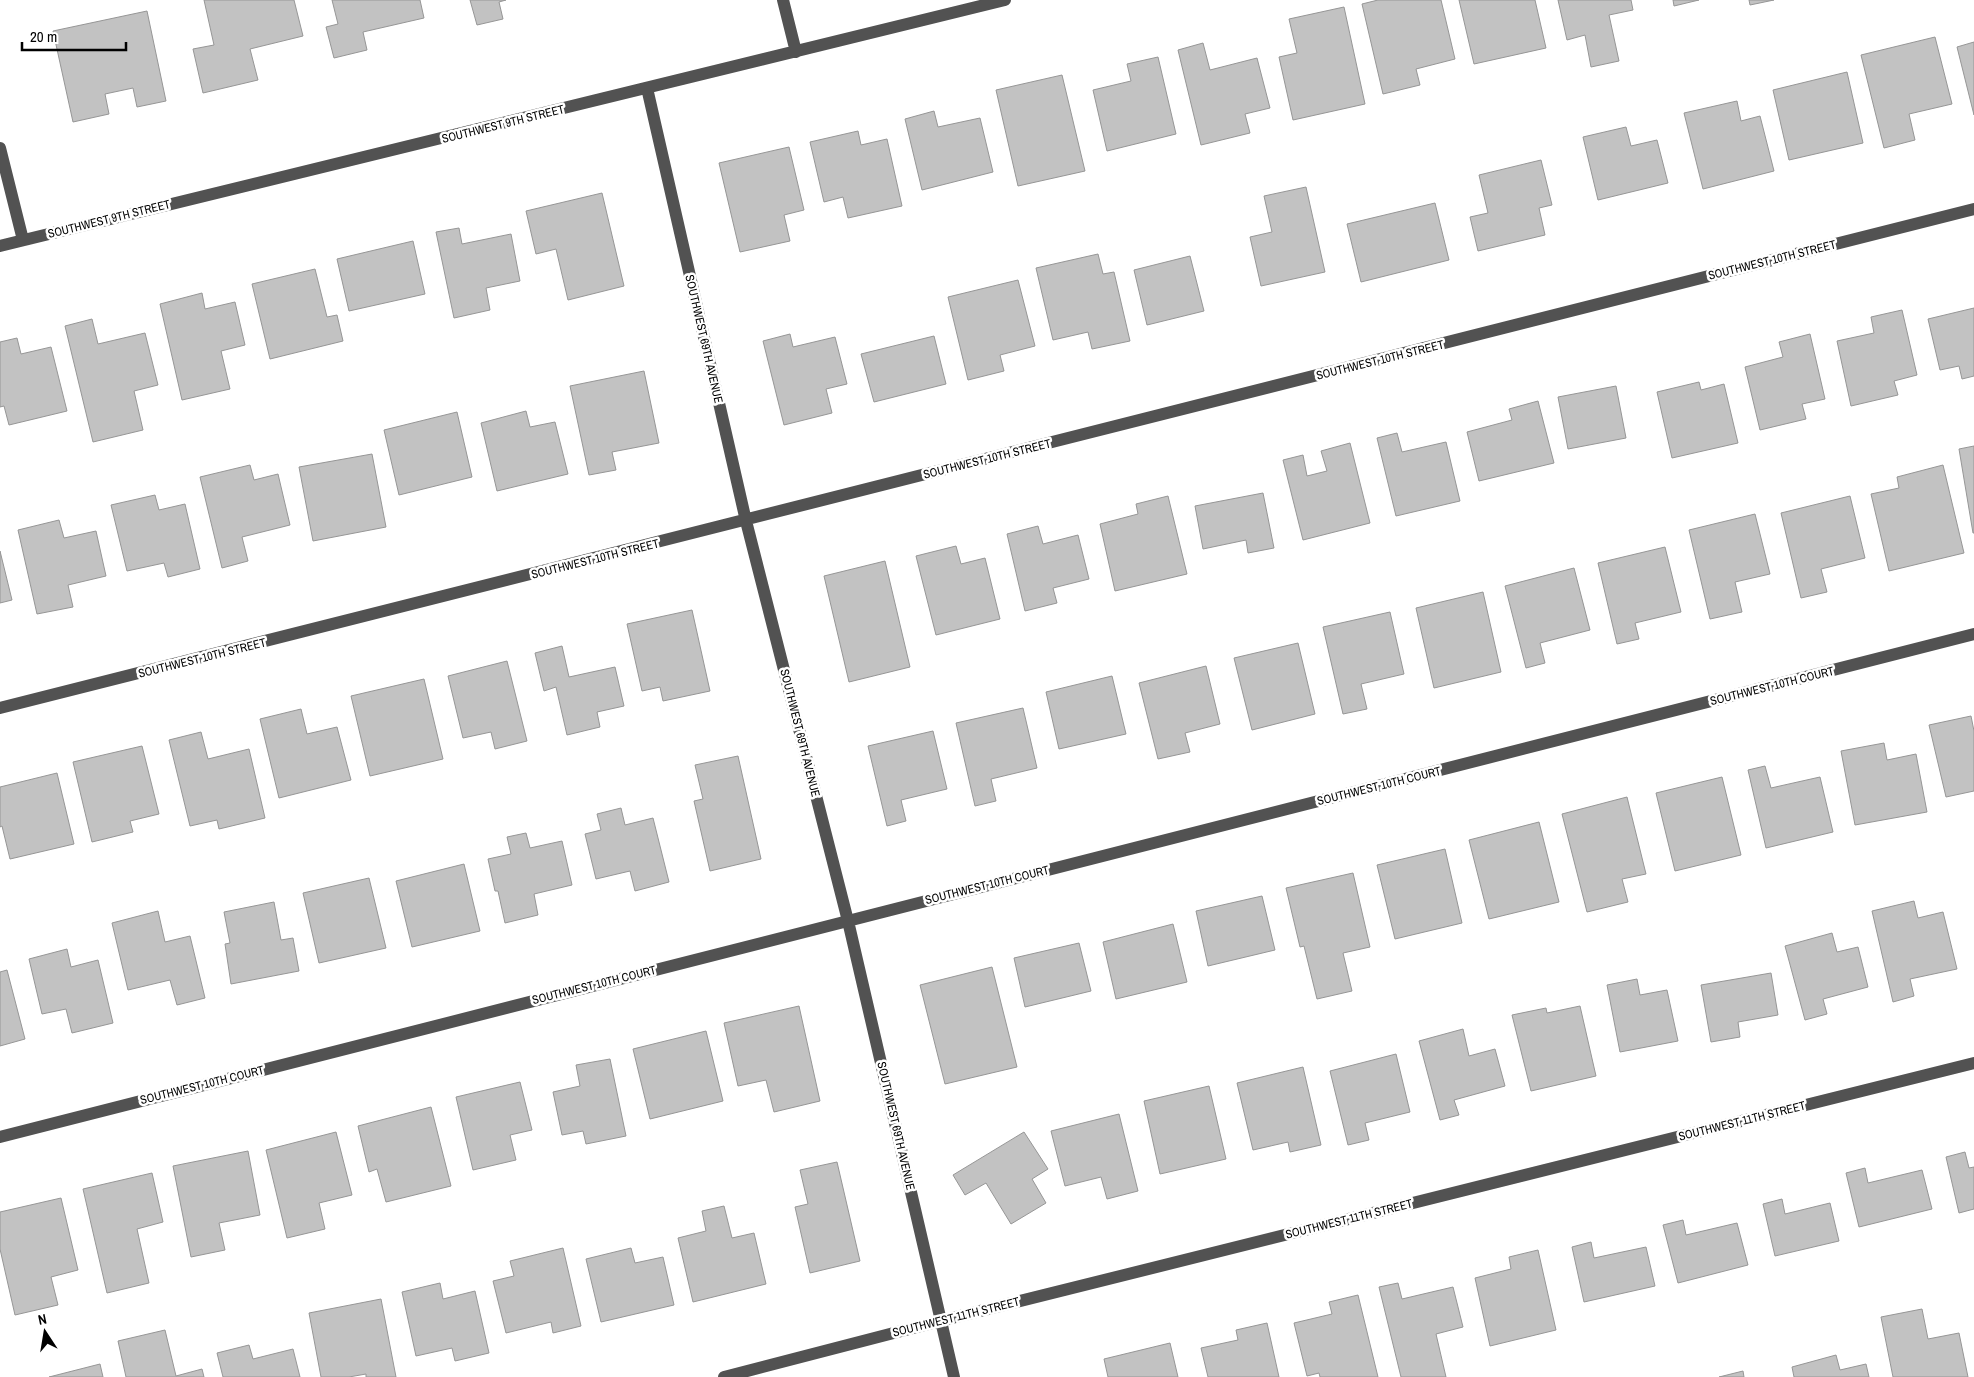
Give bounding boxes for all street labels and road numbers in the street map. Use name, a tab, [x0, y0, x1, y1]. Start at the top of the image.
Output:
street label: SOUTHWEST 9TH STREET	[440, 101, 566, 147]
street label: SOUTHWEST 9TH STREET	[46, 196, 172, 242]
street label: SOUTHWEST 10TH STREET	[1706, 236, 1838, 284]
street label: SOUTHWEST 69TH AVENUE	[681, 273, 727, 405]
street label: SOUTHWEST 10TH STREET	[1314, 336, 1446, 384]
street label: SOUTHWEST 10TH STREET	[921, 435, 1053, 483]
street label: SOUTHWEST 10TH STREET	[529, 535, 661, 583]
street label: SOUTHWEST 10TH STREET	[136, 634, 268, 682]
street label: SOUTHWEST 10TH COURT	[1708, 663, 1836, 709]
street label: SOUTHWEST 69TH AVENUE	[776, 667, 824, 799]
street label: SOUTHWEST 10TH COURT	[1315, 763, 1443, 809]
street label: SOUTHWEST 10TH COURT	[923, 862, 1051, 908]
street label: SOUTHWEST 10TH COURT	[530, 962, 658, 1008]
street label: SOUTHWEST 69TH AVENUE	[873, 1060, 919, 1192]
street label: SOUTHWEST 10TH COURT	[138, 1062, 266, 1108]
street label: SOUTHWEST 11TH STREET	[1677, 1097, 1807, 1145]
street label: SOUTHWEST 11TH STREET	[1284, 1195, 1414, 1243]
street label: SOUTHWEST 11TH STREET	[891, 1293, 1021, 1341]

